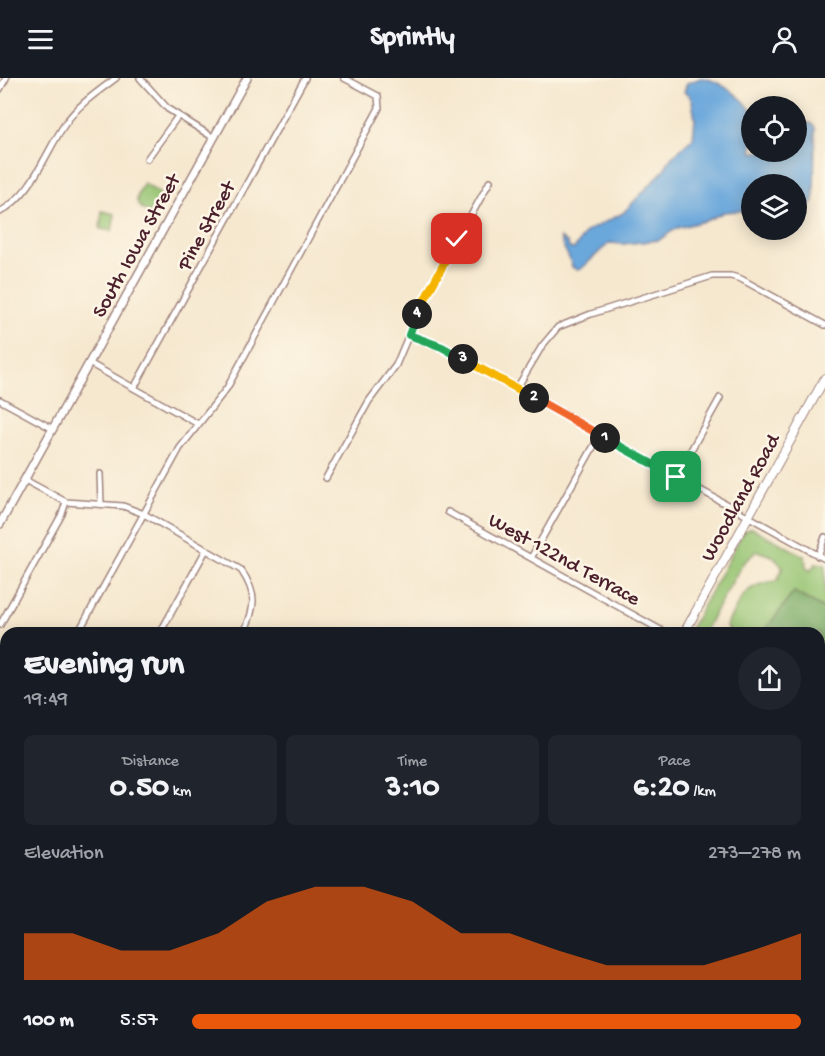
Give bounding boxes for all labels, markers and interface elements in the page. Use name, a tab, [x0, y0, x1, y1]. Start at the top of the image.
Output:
icon: menu	[24, 23, 57, 56]
text: Sprintly	[370, 23, 455, 55]
icon: person	[768, 23, 801, 56]
map controls	[741, 96, 807, 240]
button: locate	[741, 96, 807, 162]
street label: South Iowa Street	[88, 168, 189, 323]
button: layers	[741, 174, 807, 240]
street label: Pine Street	[173, 176, 244, 276]
pin	[431, 213, 482, 264]
icon: check	[440, 222, 473, 255]
pin: 4	[402, 299, 432, 329]
text: 4	[413, 304, 421, 323]
pin: 3	[448, 344, 478, 374]
text: 3	[459, 349, 467, 368]
pin: 2	[519, 383, 549, 413]
text: 2	[530, 388, 538, 407]
pin: 1	[590, 423, 620, 453]
text: 1	[602, 428, 608, 447]
street label: Woodland Road	[697, 429, 788, 567]
pin	[650, 451, 701, 502]
icon: arrive	[659, 460, 692, 493]
street label: West 122nd Terrace	[483, 509, 645, 614]
text: Evening run	[24, 647, 184, 685]
button: share	[738, 647, 801, 710]
text: 19:49	[24, 689, 68, 712]
text: Distance	[122, 753, 179, 772]
text: Time	[398, 753, 427, 772]
text: Pace	[659, 753, 690, 772]
text: 0.50	[110, 772, 169, 807]
text: 3:10	[385, 772, 440, 807]
text: 6:20	[633, 772, 690, 807]
text: km	[169, 783, 191, 802]
text: /km	[690, 783, 716, 802]
text: Elevation	[24, 843, 104, 866]
text: 273–278 m	[708, 843, 801, 866]
text: 100 m	[24, 1010, 74, 1033]
text: 5:57	[120, 1010, 158, 1033]

